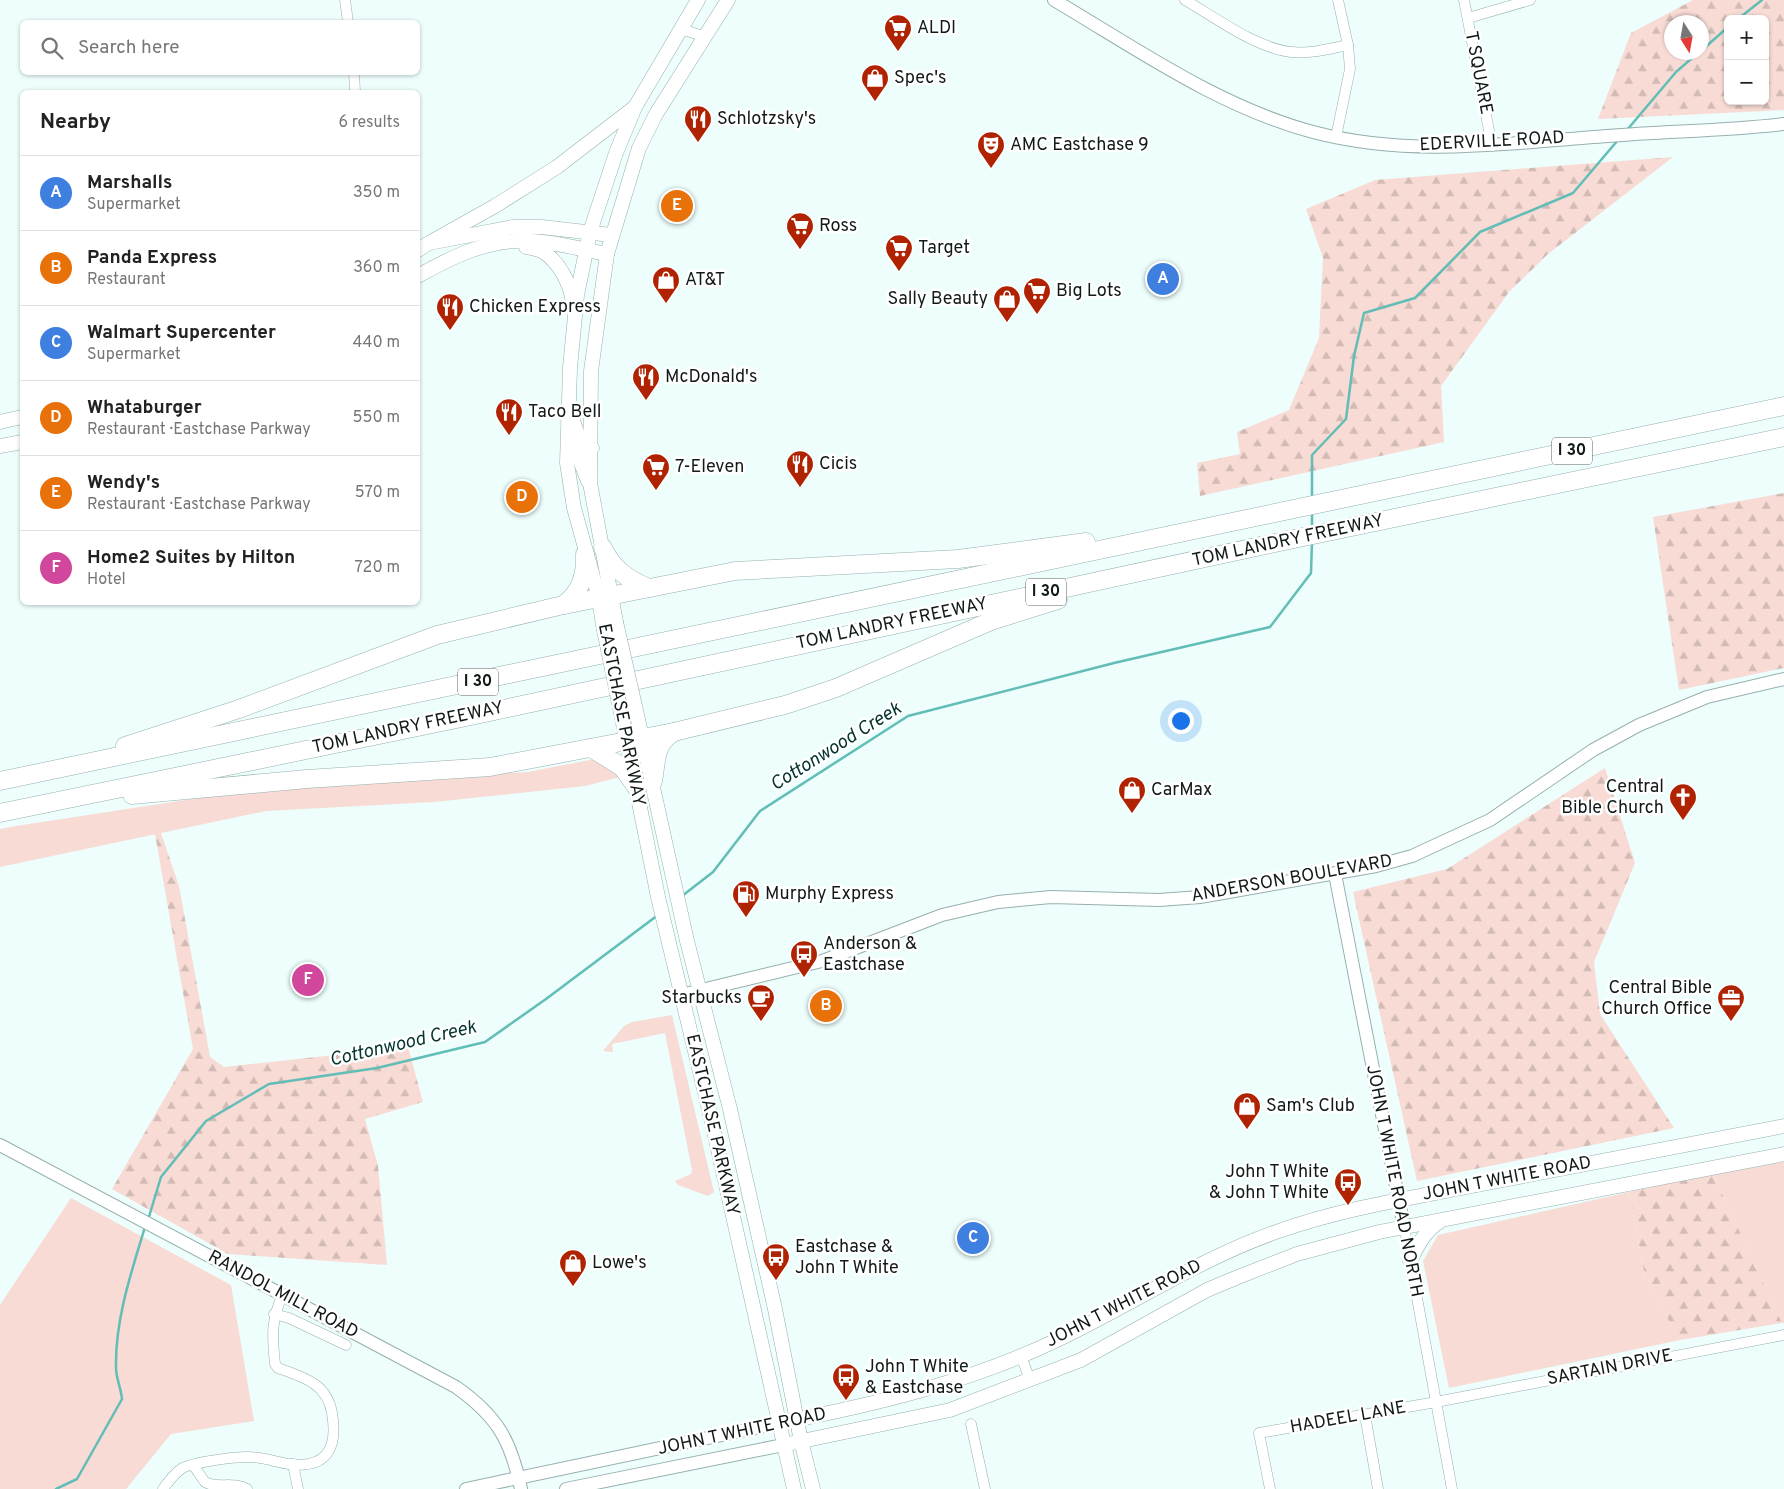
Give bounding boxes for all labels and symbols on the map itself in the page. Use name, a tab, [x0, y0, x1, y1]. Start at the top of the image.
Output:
supermarket icon: ALDI	[883, 13, 913, 52]
north arrow	[1664, 15, 1709, 60]
place label: ALDI	[917, 17, 956, 40]
street label: T SQUARE	[1459, 29, 1497, 117]
shop icon: Spec's	[860, 63, 890, 102]
place label: Spec's	[894, 67, 947, 90]
restaurant icon: Schlotzsky's	[683, 104, 713, 143]
place label: Schlotzsky's	[717, 108, 816, 131]
street label: EDERVILLE ROAD	[1419, 127, 1565, 157]
theatre icon: AMC Eastchase 9	[976, 130, 1006, 169]
place label: AMC Eastchase 9	[1010, 134, 1149, 157]
pin: E	[661, 187, 693, 225]
supermarket icon: Ross	[785, 211, 815, 250]
place label: Ross	[819, 215, 857, 238]
supermarket icon: Target	[884, 233, 914, 272]
place label: Target	[918, 237, 970, 260]
pin: A	[1147, 260, 1179, 298]
shop icon: AT&T	[651, 265, 681, 304]
place label: AT&T	[685, 269, 725, 292]
supermarket icon: Big Lots	[1022, 276, 1052, 315]
place label: Big Lots	[1056, 280, 1122, 303]
shop icon: Sally Beauty	[992, 284, 1022, 323]
place label: Sally Beauty	[887, 288, 988, 311]
restaurant icon: Chicken Express	[435, 292, 465, 331]
place label: Chicken Express	[469, 296, 601, 319]
restaurant icon: McDonald's	[631, 362, 661, 401]
place label: McDonald's	[665, 366, 757, 389]
restaurant icon: Taco Bell	[494, 397, 524, 436]
place label: Taco Bell	[528, 401, 602, 424]
road number: I 30	[1552, 438, 1592, 464]
restaurant icon: Cicis	[785, 449, 815, 488]
supermarket icon: 7-Eleven	[641, 452, 671, 491]
place label: Cicis	[819, 453, 857, 476]
place label: 7-Eleven	[675, 456, 744, 479]
pin: D	[506, 478, 538, 516]
street label: TOM LANDRY FREEWAY	[1190, 509, 1386, 573]
road number: I 30	[1026, 578, 1066, 606]
street label: TOM LANDRY FREEWAY	[794, 592, 990, 656]
street label: EASTCHASE PARKWAY	[592, 622, 650, 808]
road number: I 30	[458, 669, 498, 696]
street label: TOM LANDRY FREEWAY	[310, 696, 506, 760]
water label: Cottonwood Creek	[766, 697, 906, 797]
your location	[1168, 708, 1194, 734]
shop icon: CarMax	[1117, 775, 1147, 814]
place label: Central Bible Church	[1561, 776, 1664, 820]
place label: CarMax	[1151, 779, 1212, 802]
church icon: Central Bible Church	[1668, 782, 1698, 821]
street label: ANDERSON BOULEVARD	[1190, 850, 1394, 908]
fuel station icon: Murphy Express	[731, 879, 761, 918]
place label: Murphy Express	[765, 883, 894, 906]
place label: Anderson & Eastchase	[823, 933, 917, 977]
bus stop icon: Anderson & Eastchase	[789, 939, 819, 978]
pin: F	[292, 961, 324, 999]
place label: Central Bible Church Office	[1601, 977, 1712, 1021]
cafe icon: Starbucks	[746, 983, 776, 1022]
office icon: Central Bible Church Office	[1716, 983, 1746, 1022]
place label: Starbucks	[661, 987, 742, 1010]
pin: B	[810, 987, 842, 1025]
water label: Cottonwood Creek	[327, 1015, 479, 1073]
street label: EASTCHASE PARKWAY	[680, 1032, 744, 1218]
street label: JOHN T WHITE ROAD NORTH	[1360, 1063, 1428, 1299]
shop icon: Sam's Club	[1232, 1091, 1262, 1130]
place label: Sam's Club	[1266, 1095, 1355, 1118]
street label: JOHN T WHITE ROAD	[1421, 1151, 1593, 1207]
place label: John T White & John T White	[1209, 1161, 1329, 1205]
bus stop icon: John T White & John T White	[1333, 1167, 1363, 1206]
pin: C	[957, 1219, 989, 1257]
place label: Eastchase & John T White	[795, 1236, 899, 1280]
bus stop icon: Eastchase & John T White	[761, 1242, 791, 1281]
street label: RANDOL MILL ROAD	[204, 1246, 362, 1344]
shop icon: Lowe's	[558, 1248, 588, 1287]
place label: Lowe's	[592, 1252, 647, 1275]
street label: JOHN T WHITE ROAD	[1042, 1255, 1206, 1353]
street label: SARTAIN DRIVE	[1545, 1345, 1675, 1391]
place label: John T White & Eastchase	[865, 1356, 969, 1400]
bus stop icon: John T White & Eastchase	[831, 1362, 861, 1401]
street label: HADEEL LANE	[1288, 1396, 1408, 1440]
street label: JOHN T WHITE ROAD	[656, 1403, 828, 1461]

